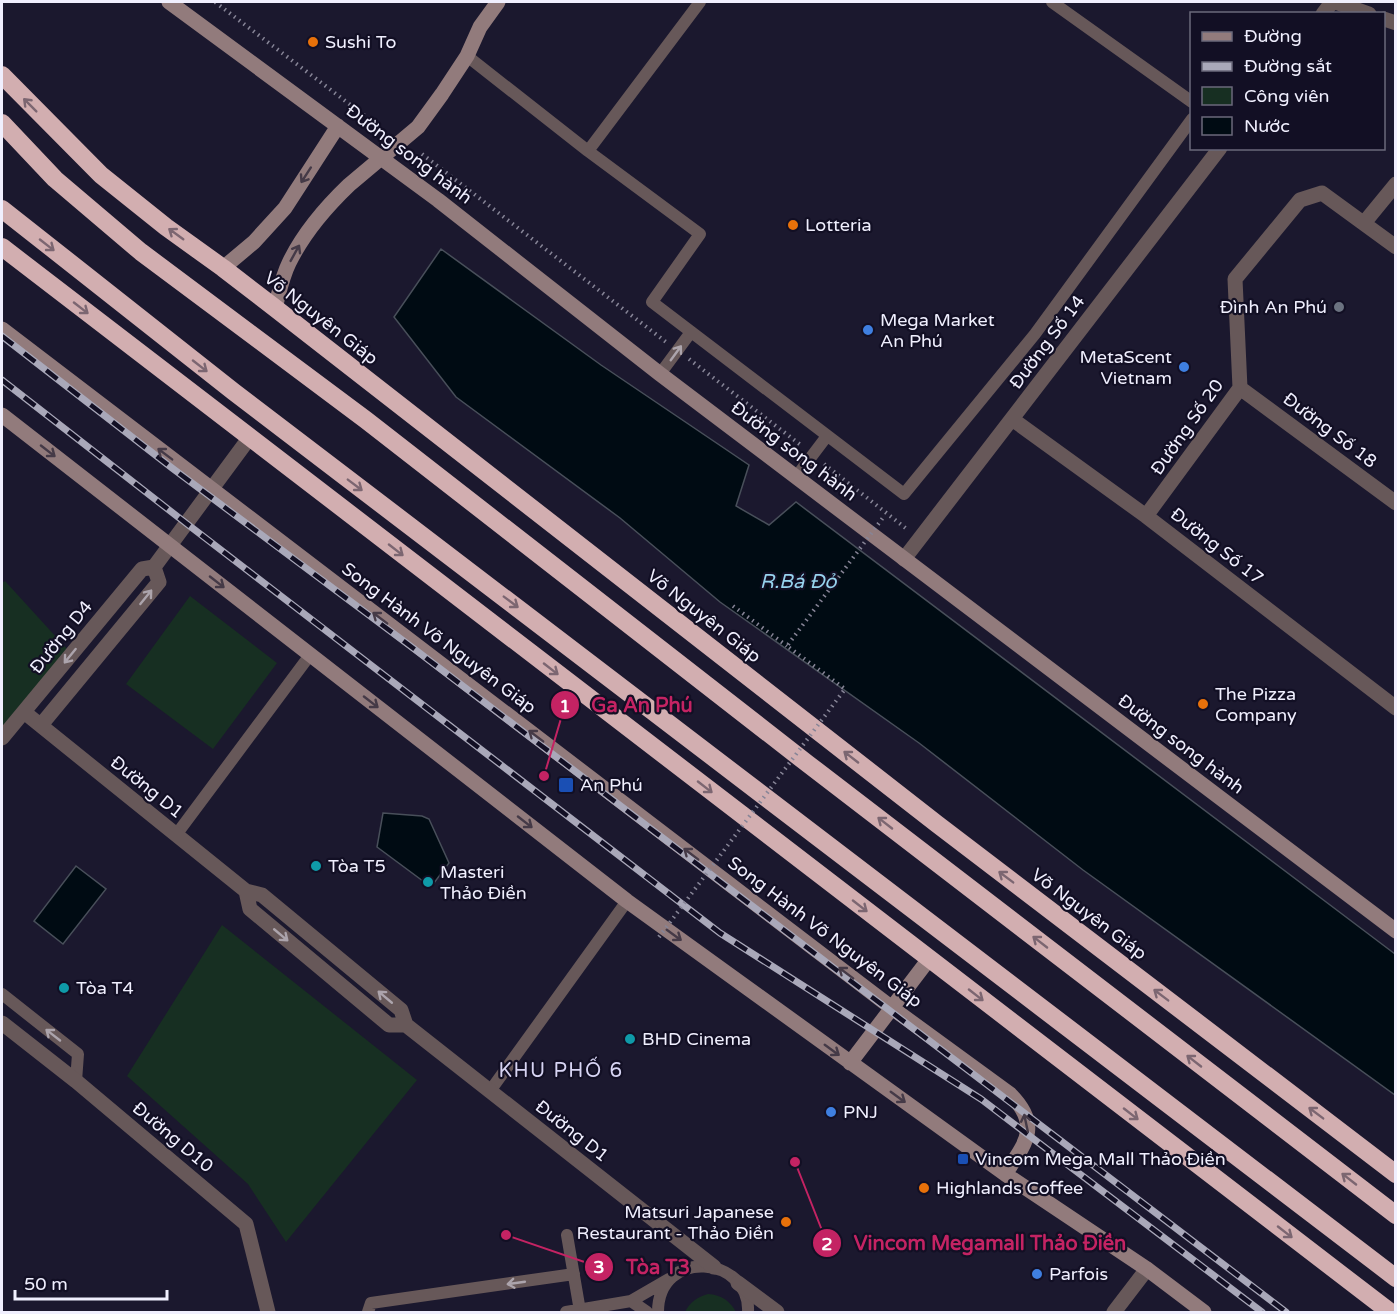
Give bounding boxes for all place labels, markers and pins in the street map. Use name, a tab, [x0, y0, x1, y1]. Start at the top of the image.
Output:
place label: Sushi To	[325, 31, 396, 53]
marker: Sushi To	[306, 35, 320, 49]
place label: Lotteria	[805, 214, 872, 236]
marker: Lotteria	[786, 218, 800, 232]
place label: Đình An Phú	[1220, 296, 1327, 318]
marker: Đình An Phú	[1332, 300, 1346, 314]
place label: Mega Market An Phú	[880, 309, 995, 352]
marker: Mega Market An Phú	[861, 323, 875, 337]
place label: MetaScent Vietnam	[1080, 346, 1172, 389]
marker: MetaScent Vietnam	[1177, 360, 1191, 374]
place label: The Pizza Company	[1215, 683, 1297, 726]
callout: Ga An Phú	[550, 686, 705, 724]
marker: The Pizza Company	[1196, 697, 1210, 711]
place label: An Phú	[580, 774, 643, 796]
marker: An Phú	[557, 776, 575, 794]
place label: Tòa T5	[328, 855, 386, 877]
marker: Tòa T5	[309, 859, 323, 873]
place label: Masteri Thảo Điền	[440, 861, 527, 904]
marker: Masteri Thảo Điền	[421, 875, 435, 889]
place label: Tòa T4	[76, 977, 134, 999]
marker: Tòa T4	[57, 981, 71, 995]
place label: BHD Cinema	[642, 1028, 751, 1050]
marker: BHD Cinema	[623, 1032, 637, 1046]
place label: PNJ	[843, 1101, 878, 1123]
marker: PNJ	[824, 1105, 838, 1119]
place label: Vincom Mega Mall Thảo Điền	[975, 1148, 1226, 1170]
marker: Vincom Mega Mall Thảo Điền	[956, 1152, 970, 1166]
place label: Highlands Coffee	[936, 1177, 1083, 1199]
marker: Highlands Coffee	[917, 1181, 931, 1195]
place label: Matsuri Japanese Restaurant - Thảo Điền	[577, 1201, 774, 1244]
marker: Matsuri Japanese Restaurant - Thảo Điền	[779, 1215, 793, 1229]
callout: Vincom Megamall Thảo Điền	[812, 1224, 1139, 1262]
callout: Tòa T3	[584, 1248, 702, 1286]
place label: Parfois	[1049, 1263, 1108, 1285]
marker: Parfois	[1030, 1267, 1044, 1281]

